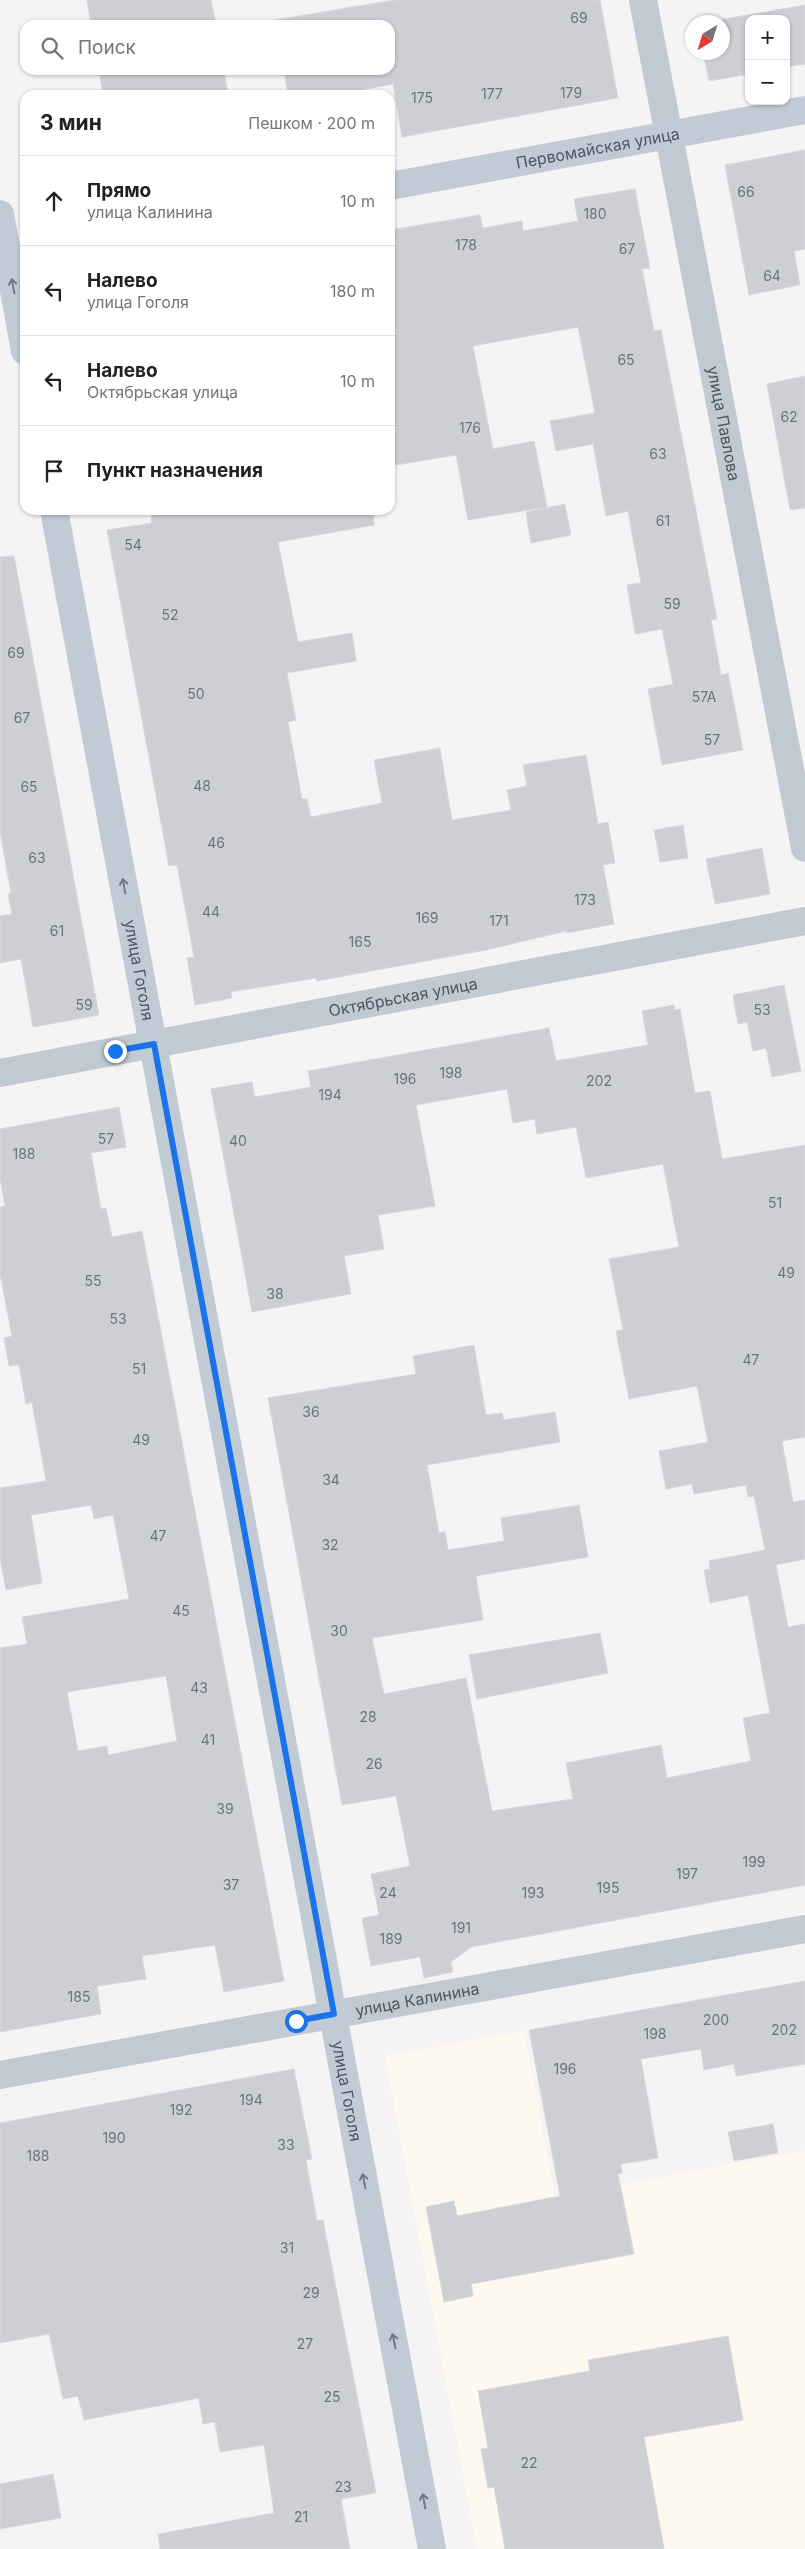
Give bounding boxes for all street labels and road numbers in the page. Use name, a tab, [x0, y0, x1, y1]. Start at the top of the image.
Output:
street label: Первомайская улица	[514, 123, 681, 173]
street label: улица Павлова	[703, 364, 745, 483]
street label: улица Гоголя	[120, 918, 158, 1022]
street label: Октябрьская улица	[327, 973, 479, 1021]
street label: улица Калинина	[354, 1978, 481, 2020]
street label: улица Гоголя	[328, 2039, 366, 2143]

